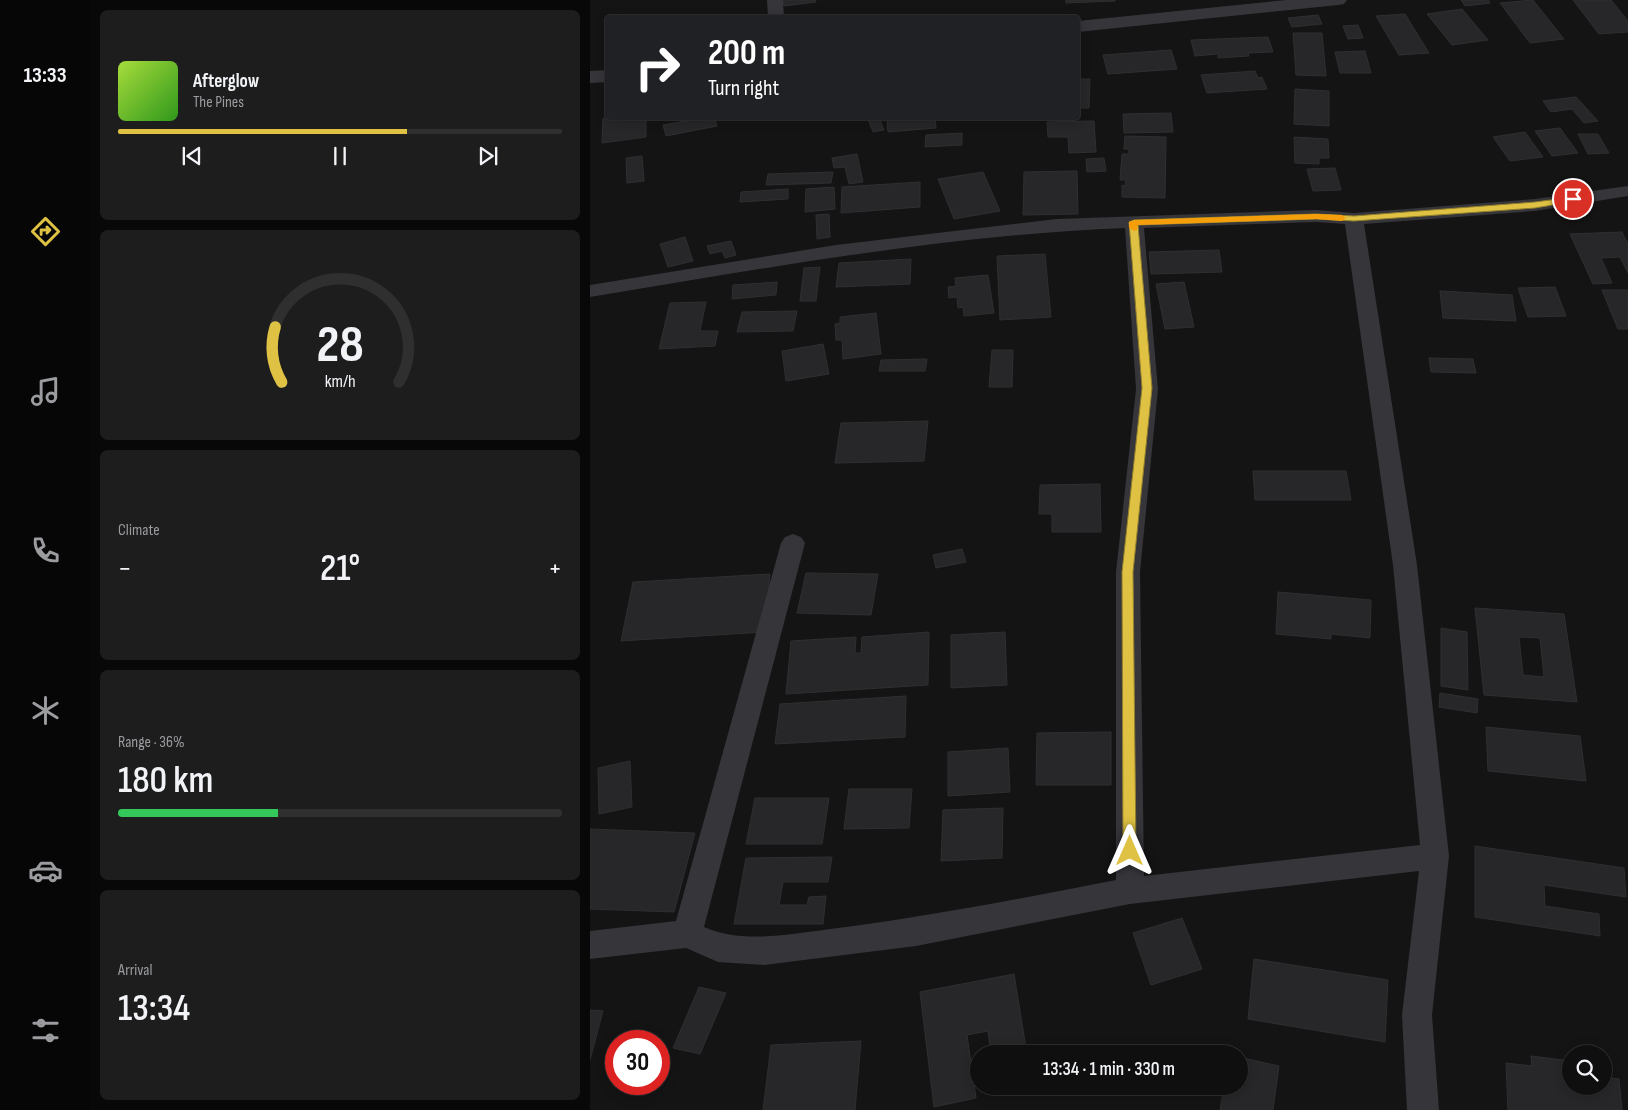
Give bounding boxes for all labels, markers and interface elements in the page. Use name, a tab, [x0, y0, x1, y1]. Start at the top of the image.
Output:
text: 200 m	[708, 32, 785, 75]
icon: right	[625, 35, 690, 100]
text: 13:33	[23, 62, 67, 89]
text: Afterglow	[193, 70, 259, 93]
text: Turn right	[708, 75, 779, 102]
text: The Pines	[193, 93, 244, 112]
icon: previous	[178, 142, 206, 170]
icon: pause	[326, 142, 354, 170]
icon: next	[474, 142, 502, 170]
pin	[1552, 178, 1594, 220]
icon: arrive	[1559, 185, 1587, 213]
icon: directions	[28, 214, 63, 249]
text: 28	[316, 314, 364, 377]
text: km/h	[325, 371, 355, 392]
icon: music	[28, 374, 63, 409]
text: Climate	[118, 521, 160, 540]
icon: phone	[28, 533, 63, 568]
text: 21°	[320, 546, 360, 591]
text: −	[118, 552, 132, 585]
text: +	[548, 552, 562, 585]
icon: climate	[28, 693, 63, 728]
text: Range · 36%	[118, 733, 185, 752]
text: 180 km	[118, 758, 213, 803]
position arrow	[1103, 824, 1155, 876]
icon: car	[28, 853, 63, 888]
text: Arrival	[118, 961, 152, 980]
text: 13:34	[118, 986, 190, 1031]
icon: filters	[28, 1013, 63, 1048]
speed limit sign: 30	[605, 1030, 670, 1095]
map controls	[1562, 1045, 1612, 1095]
button: search	[1562, 1045, 1612, 1095]
text: 13:34 · 1 min · 330 m	[1043, 1058, 1175, 1081]

